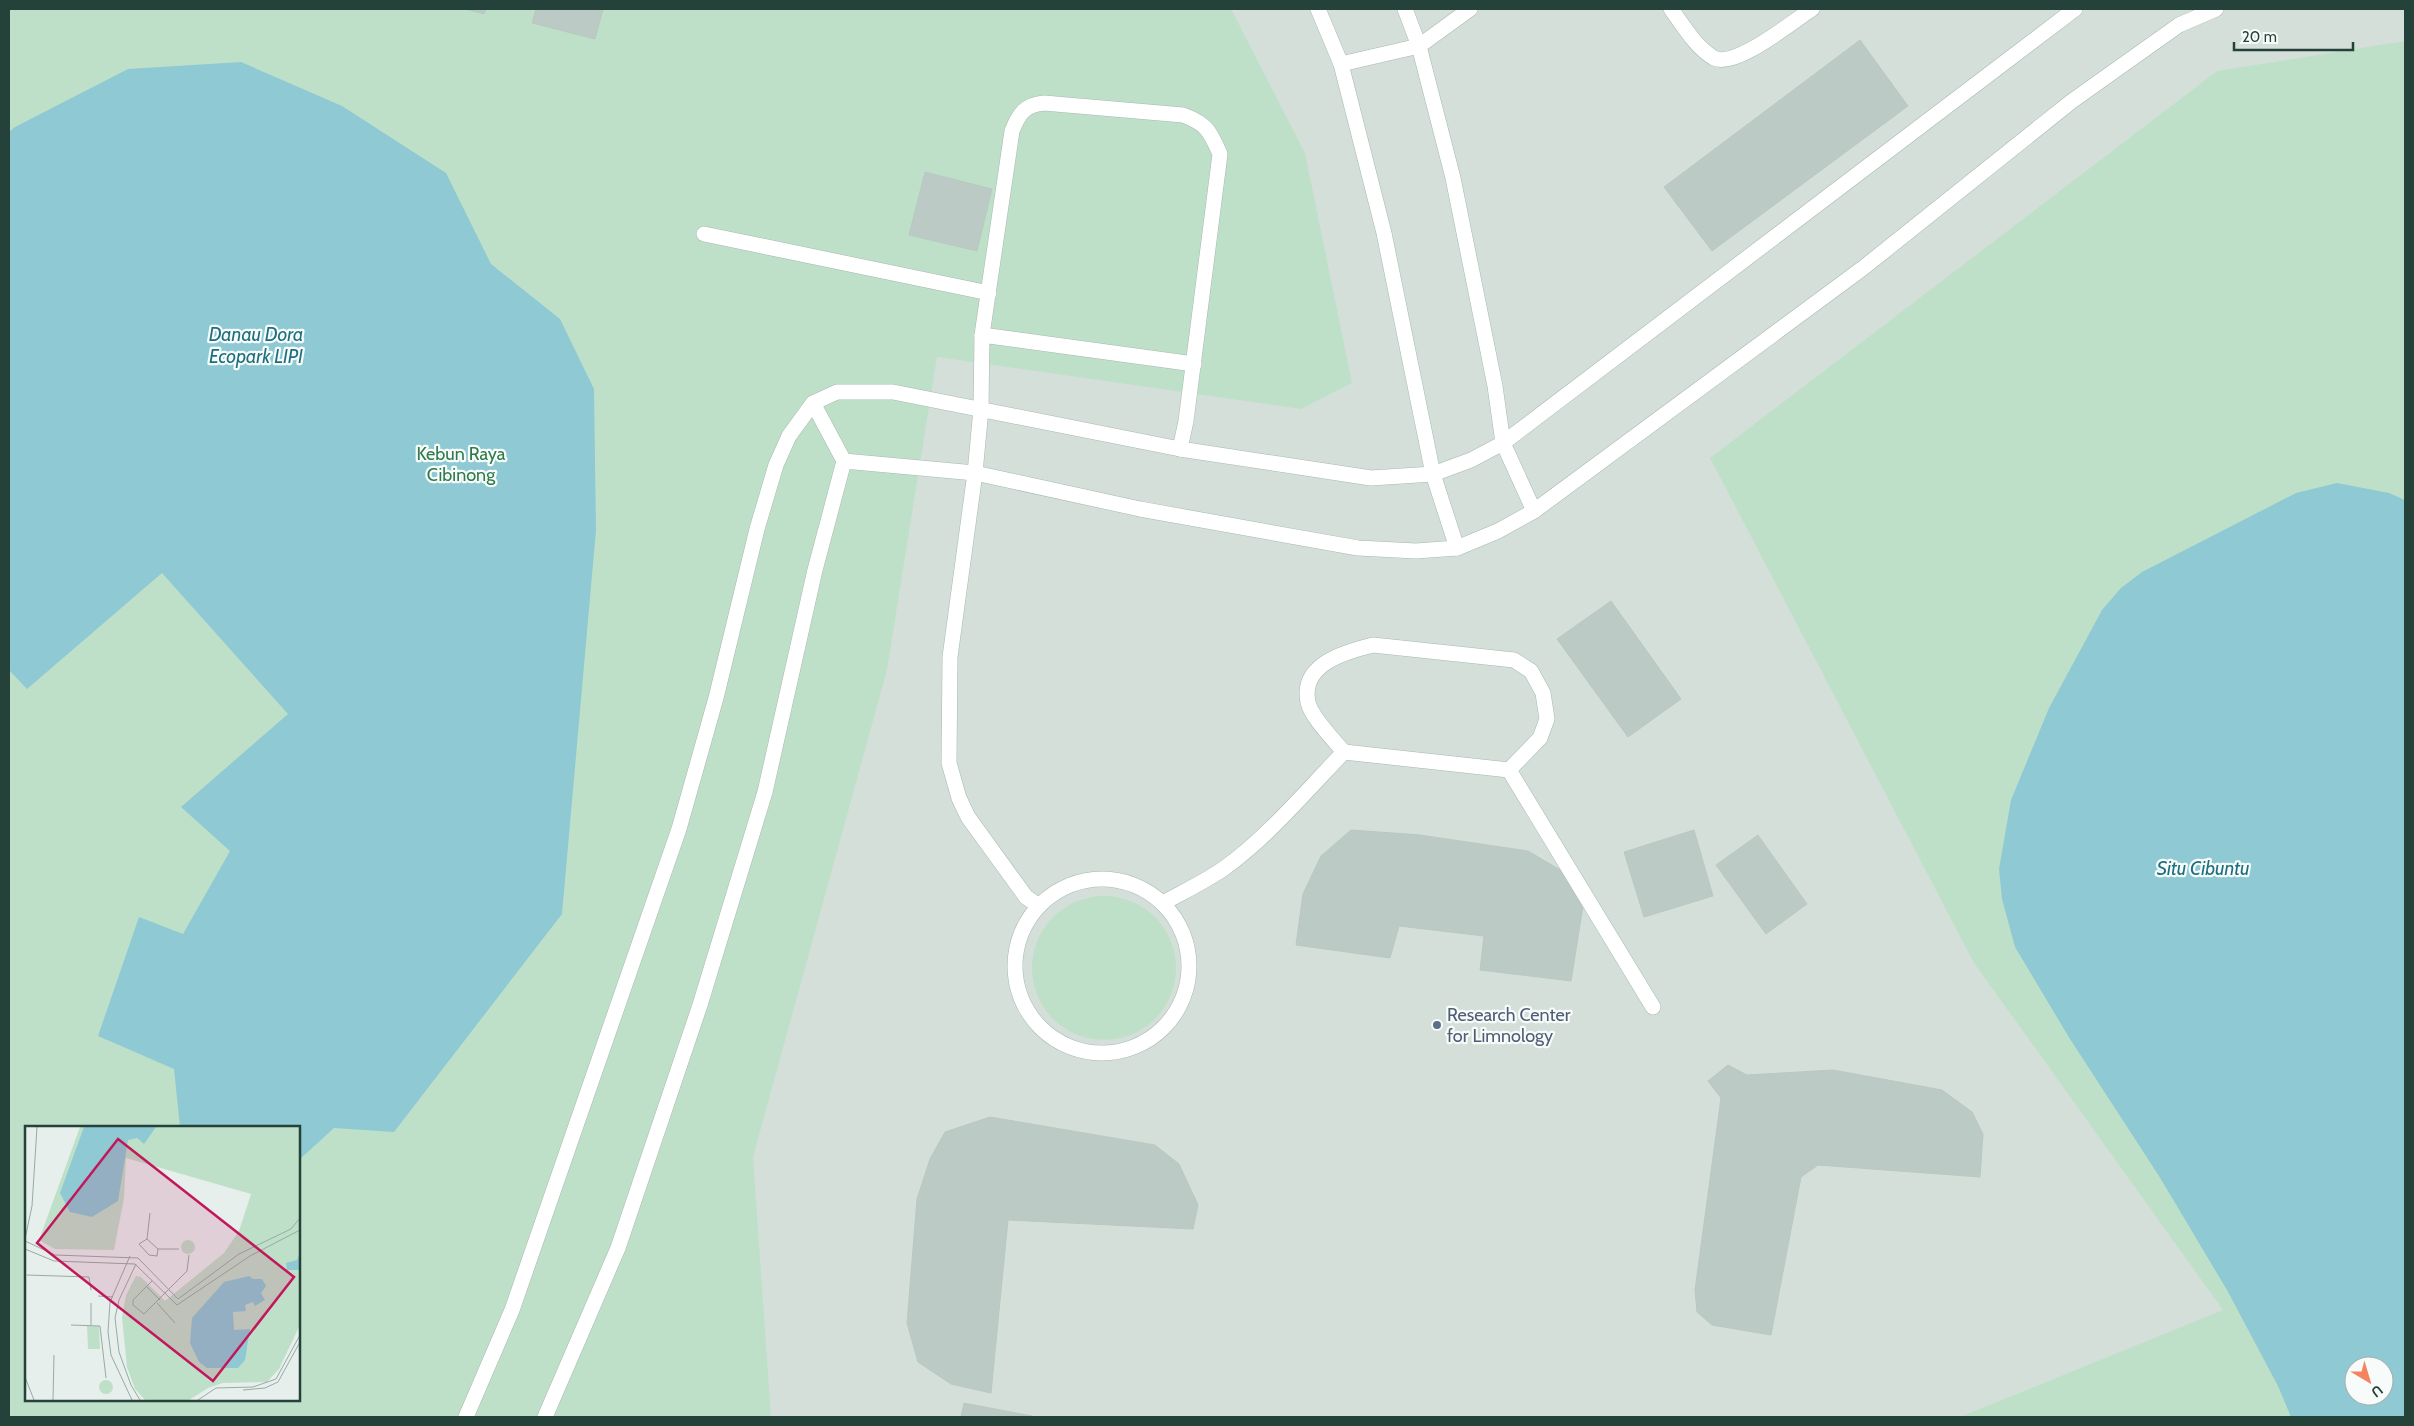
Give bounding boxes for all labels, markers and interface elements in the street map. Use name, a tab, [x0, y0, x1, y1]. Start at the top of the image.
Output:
scale bar	[2234, 20, 2353, 52]
text: 20 m	[2242, 28, 2277, 46]
water label: Danau Dora Ecopark LIPI	[209, 323, 303, 368]
park label: Kebun Raya Cibinong	[417, 443, 506, 486]
water label: Situ Cibuntu	[2157, 857, 2249, 880]
place label: Research Center for Limnology	[1447, 1004, 1571, 1047]
marker: Research Center for Limnology	[1431, 1019, 1443, 1031]
inset map	[25, 1126, 300, 1401]
north arrow	[2344, 1356, 2394, 1406]
text: U	[2367, 1381, 2387, 1401]

